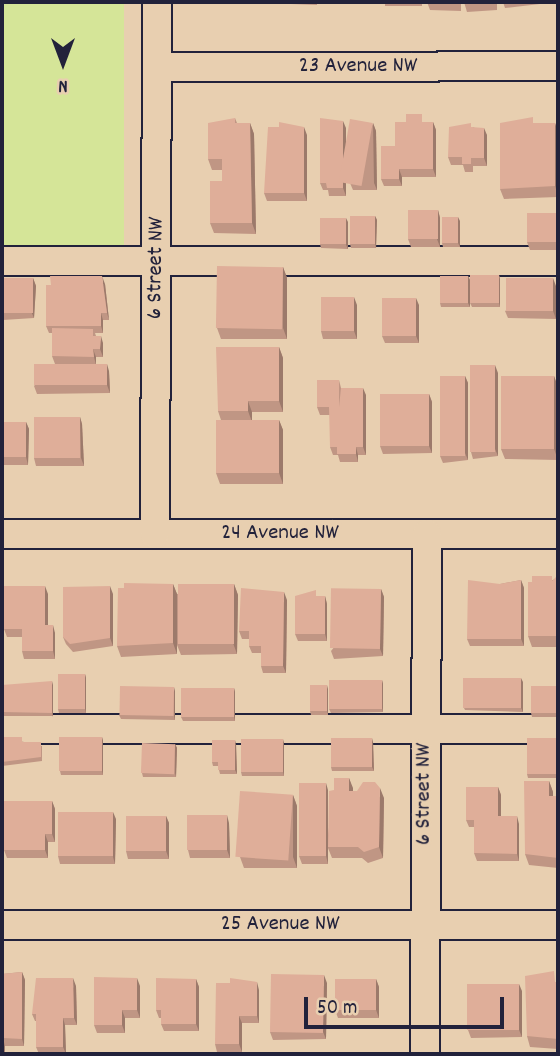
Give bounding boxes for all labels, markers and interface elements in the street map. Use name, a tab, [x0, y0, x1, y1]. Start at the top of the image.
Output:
north arrow	[28, 28, 98, 98]
street label: 23 Avenue NW	[299, 53, 417, 81]
text: N	[58, 71, 68, 98]
street label: 6 Street NW	[142, 217, 172, 319]
street label: 24 Avenue NW	[221, 520, 339, 548]
street label: 6 Street NW	[411, 743, 439, 845]
street label: 25 Avenue NW	[221, 911, 339, 939]
scale bar	[308, 982, 508, 1026]
text: 50 m	[317, 994, 357, 1024]

